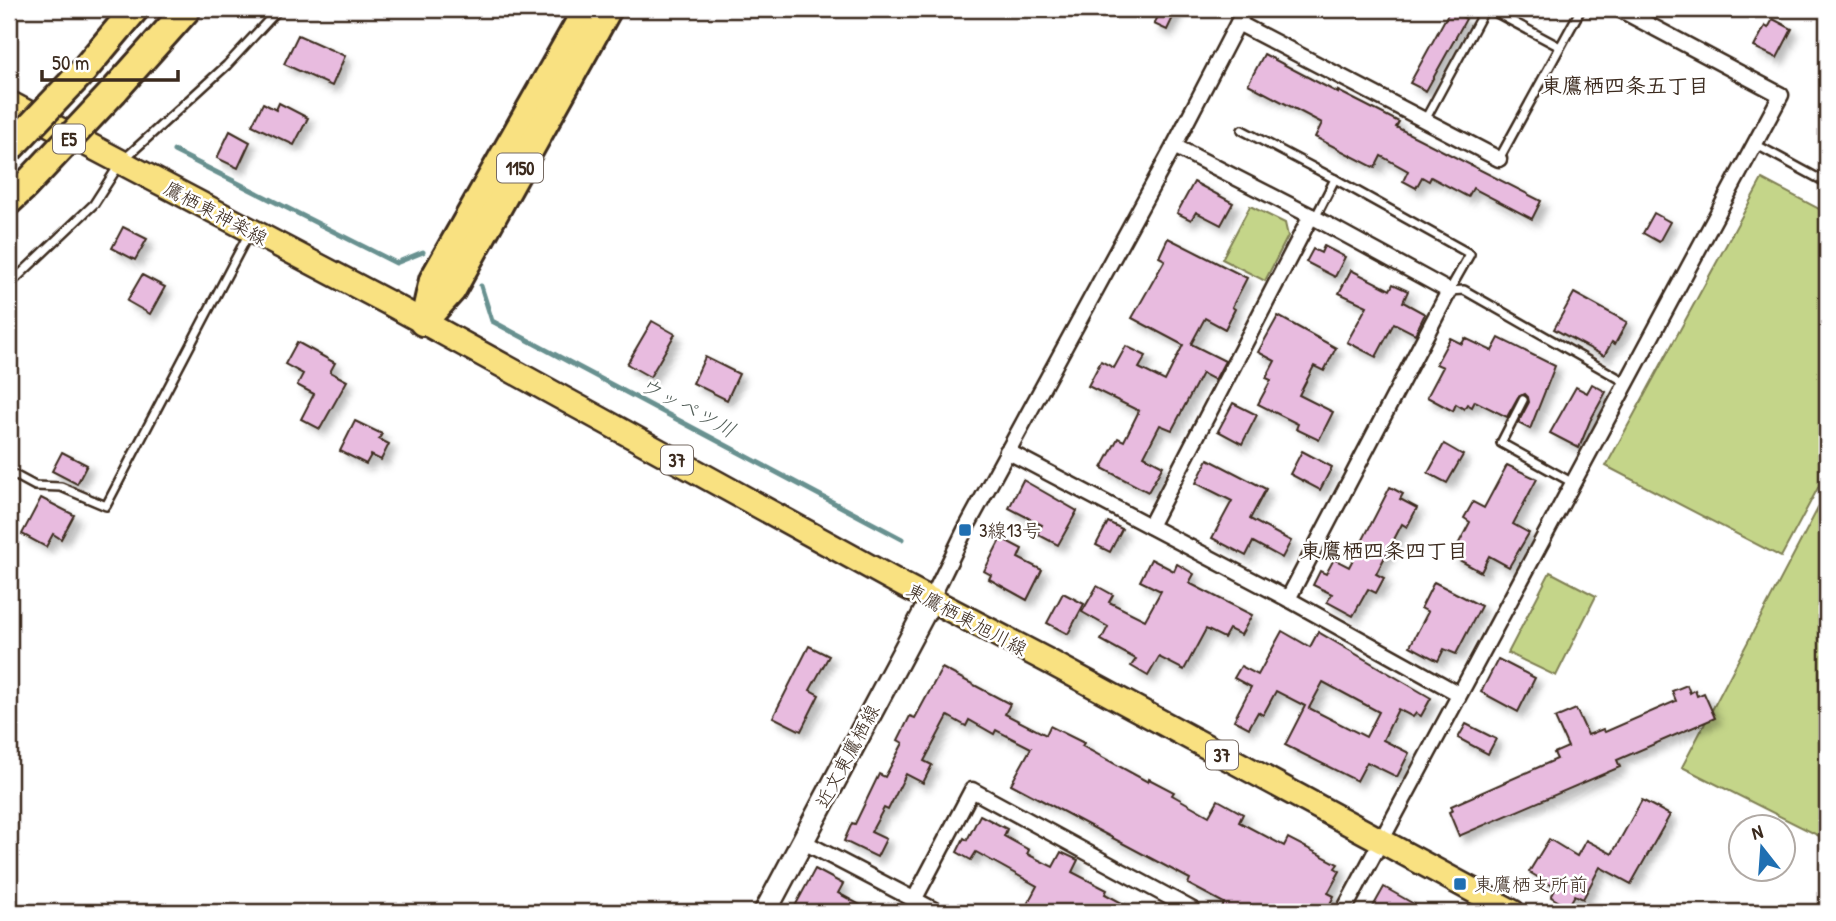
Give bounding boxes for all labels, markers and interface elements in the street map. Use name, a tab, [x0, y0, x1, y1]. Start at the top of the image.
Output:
scale bar	[42, 38, 178, 82]
text: 50 m	[52, 48, 89, 77]
district label: 東鷹栖四条五丁目	[1541, 71, 1709, 100]
road number: E5	[53, 124, 85, 154]
road number: 1150	[497, 154, 543, 182]
street label: 鷹栖東神楽線	[160, 175, 272, 251]
water label: ウッペツ川	[635, 370, 741, 444]
road number: 37	[661, 446, 693, 474]
place label: 3線13号	[979, 517, 1041, 543]
marker: 3線13号	[957, 522, 973, 538]
district label: 東鷹栖四条四丁目	[1300, 536, 1468, 565]
street label: 東鷹栖東旭川線	[902, 576, 1032, 662]
street label: 近文東鷹栖線	[809, 700, 885, 812]
road number: 37	[1206, 740, 1238, 770]
north arrow	[1728, 813, 1798, 883]
text: N	[1748, 818, 1766, 846]
place label: 東鷹栖支所前	[1474, 871, 1588, 897]
marker: 東鷹栖支所前	[1452, 876, 1468, 892]

